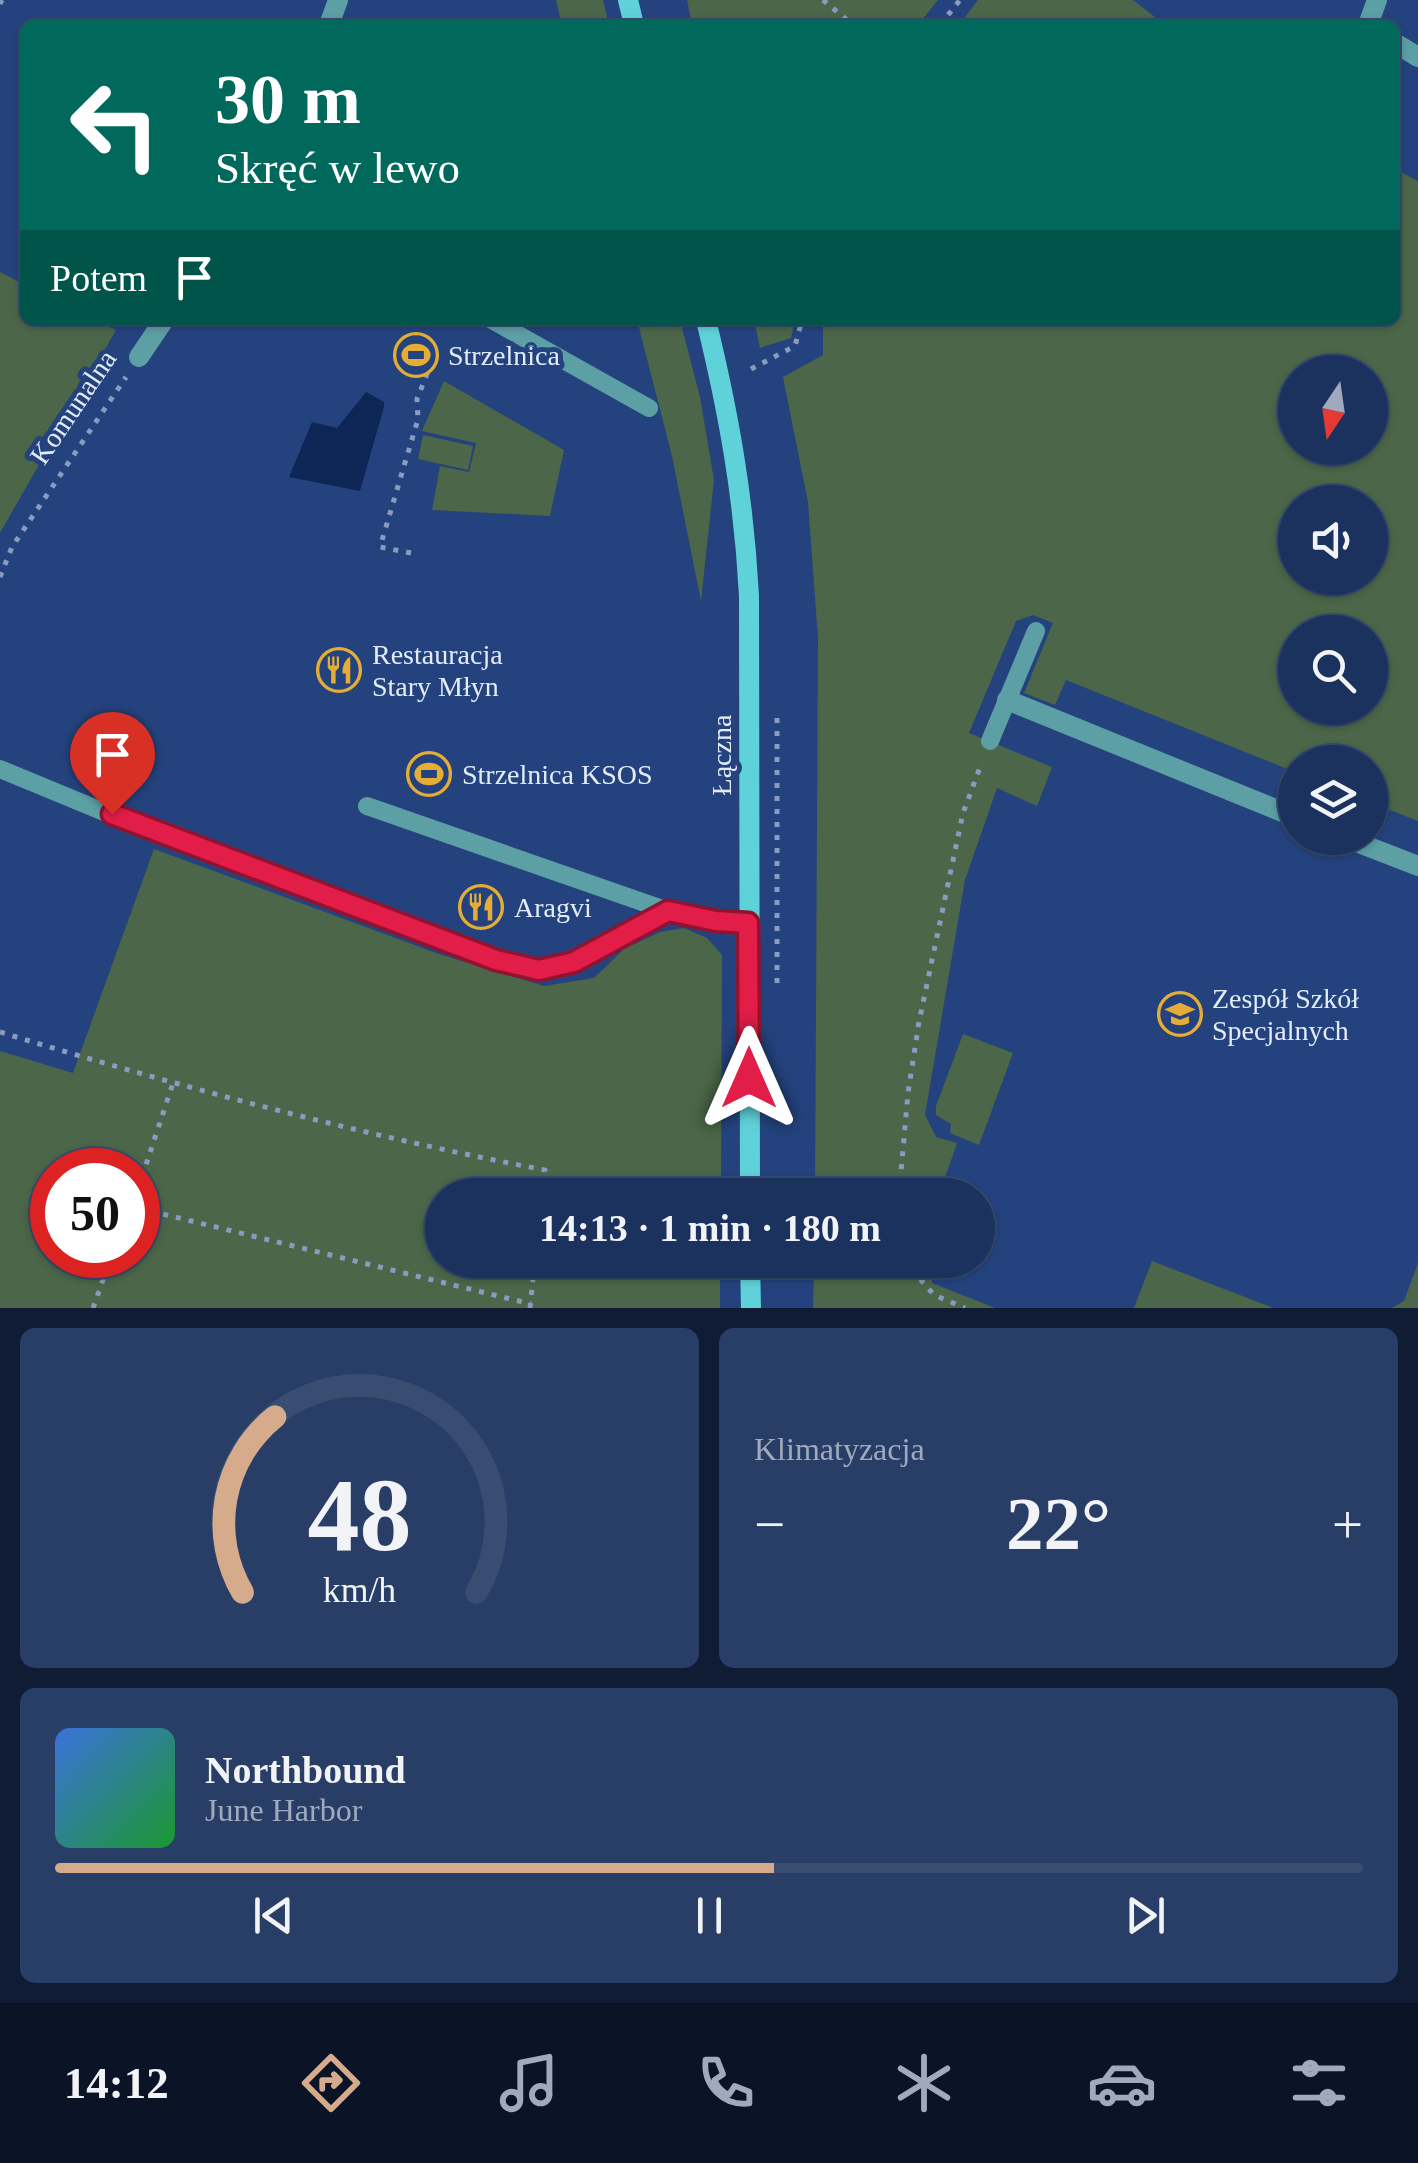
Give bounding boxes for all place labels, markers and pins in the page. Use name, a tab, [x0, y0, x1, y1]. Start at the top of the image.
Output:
sports icon: Strzelnica	[393, 332, 439, 378]
place label: Strzelnica	[448, 340, 561, 371]
place label: Restauracja Stary Młyn	[372, 639, 503, 702]
restaurant icon: Restauracja Stary Młyn	[316, 647, 362, 693]
pin	[70, 712, 155, 815]
sports icon: Strzelnica KSOS	[406, 751, 452, 797]
place label: Strzelnica KSOS	[462, 759, 653, 790]
restaurant icon: Aragvi	[458, 884, 504, 930]
place label: Aragvi	[514, 892, 592, 923]
place label: Zespół Szkół Specjalnych	[1212, 983, 1359, 1046]
school or university icon: Zespół Szkół Specjalnych	[1157, 991, 1203, 1037]

